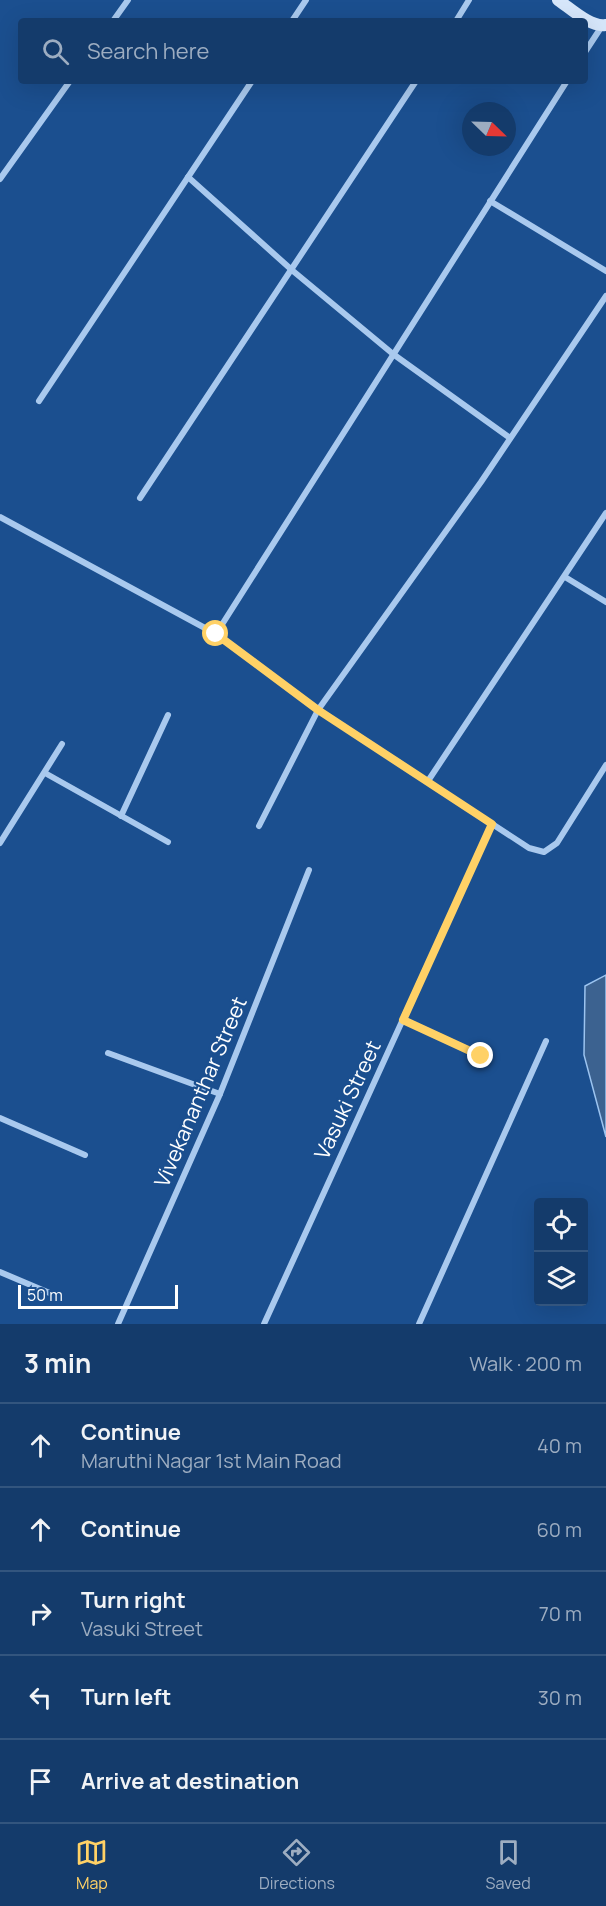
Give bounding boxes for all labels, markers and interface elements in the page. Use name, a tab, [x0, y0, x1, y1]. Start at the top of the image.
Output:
search box	[18, 18, 588, 84]
icon: search	[39, 35, 72, 68]
text: Search here	[87, 36, 209, 66]
north arrow	[462, 102, 516, 156]
route start	[202, 620, 228, 646]
street label: Vivekananthar Street	[147, 992, 253, 1191]
street label: Vasuki Street	[307, 1036, 387, 1164]
route end	[467, 1042, 493, 1068]
map controls	[534, 1198, 588, 1306]
button: locate	[534, 1198, 588, 1252]
button: layers	[534, 1252, 588, 1306]
scale bar	[18, 1282, 178, 1310]
text: 50 m	[27, 1284, 63, 1306]
text: 3 min	[24, 1345, 91, 1381]
text: Walk · 200 m	[469, 1350, 582, 1377]
text: Continue	[81, 1417, 181, 1447]
icon: ahead	[24, 1429, 57, 1462]
text: 40 m	[537, 1432, 582, 1459]
text: Maruthi Nagar 1st Main Road	[81, 1447, 342, 1474]
icon: ahead	[24, 1513, 57, 1546]
text: Continue	[81, 1514, 181, 1544]
text: 60 m	[536, 1516, 582, 1543]
text: Turn right	[81, 1585, 186, 1615]
icon: right	[24, 1597, 57, 1630]
text: 70 m	[539, 1600, 582, 1627]
text: Vasuki Street	[81, 1615, 203, 1642]
icon: left	[24, 1681, 57, 1714]
text: Turn left	[81, 1682, 171, 1712]
text: 30 m	[538, 1684, 582, 1711]
icon: arrive	[24, 1765, 57, 1798]
text: Arrive at destination	[81, 1766, 299, 1796]
tab: Map	[75, 1836, 108, 1894]
tab: Directions	[259, 1836, 335, 1894]
tab: Saved	[486, 1836, 531, 1894]

